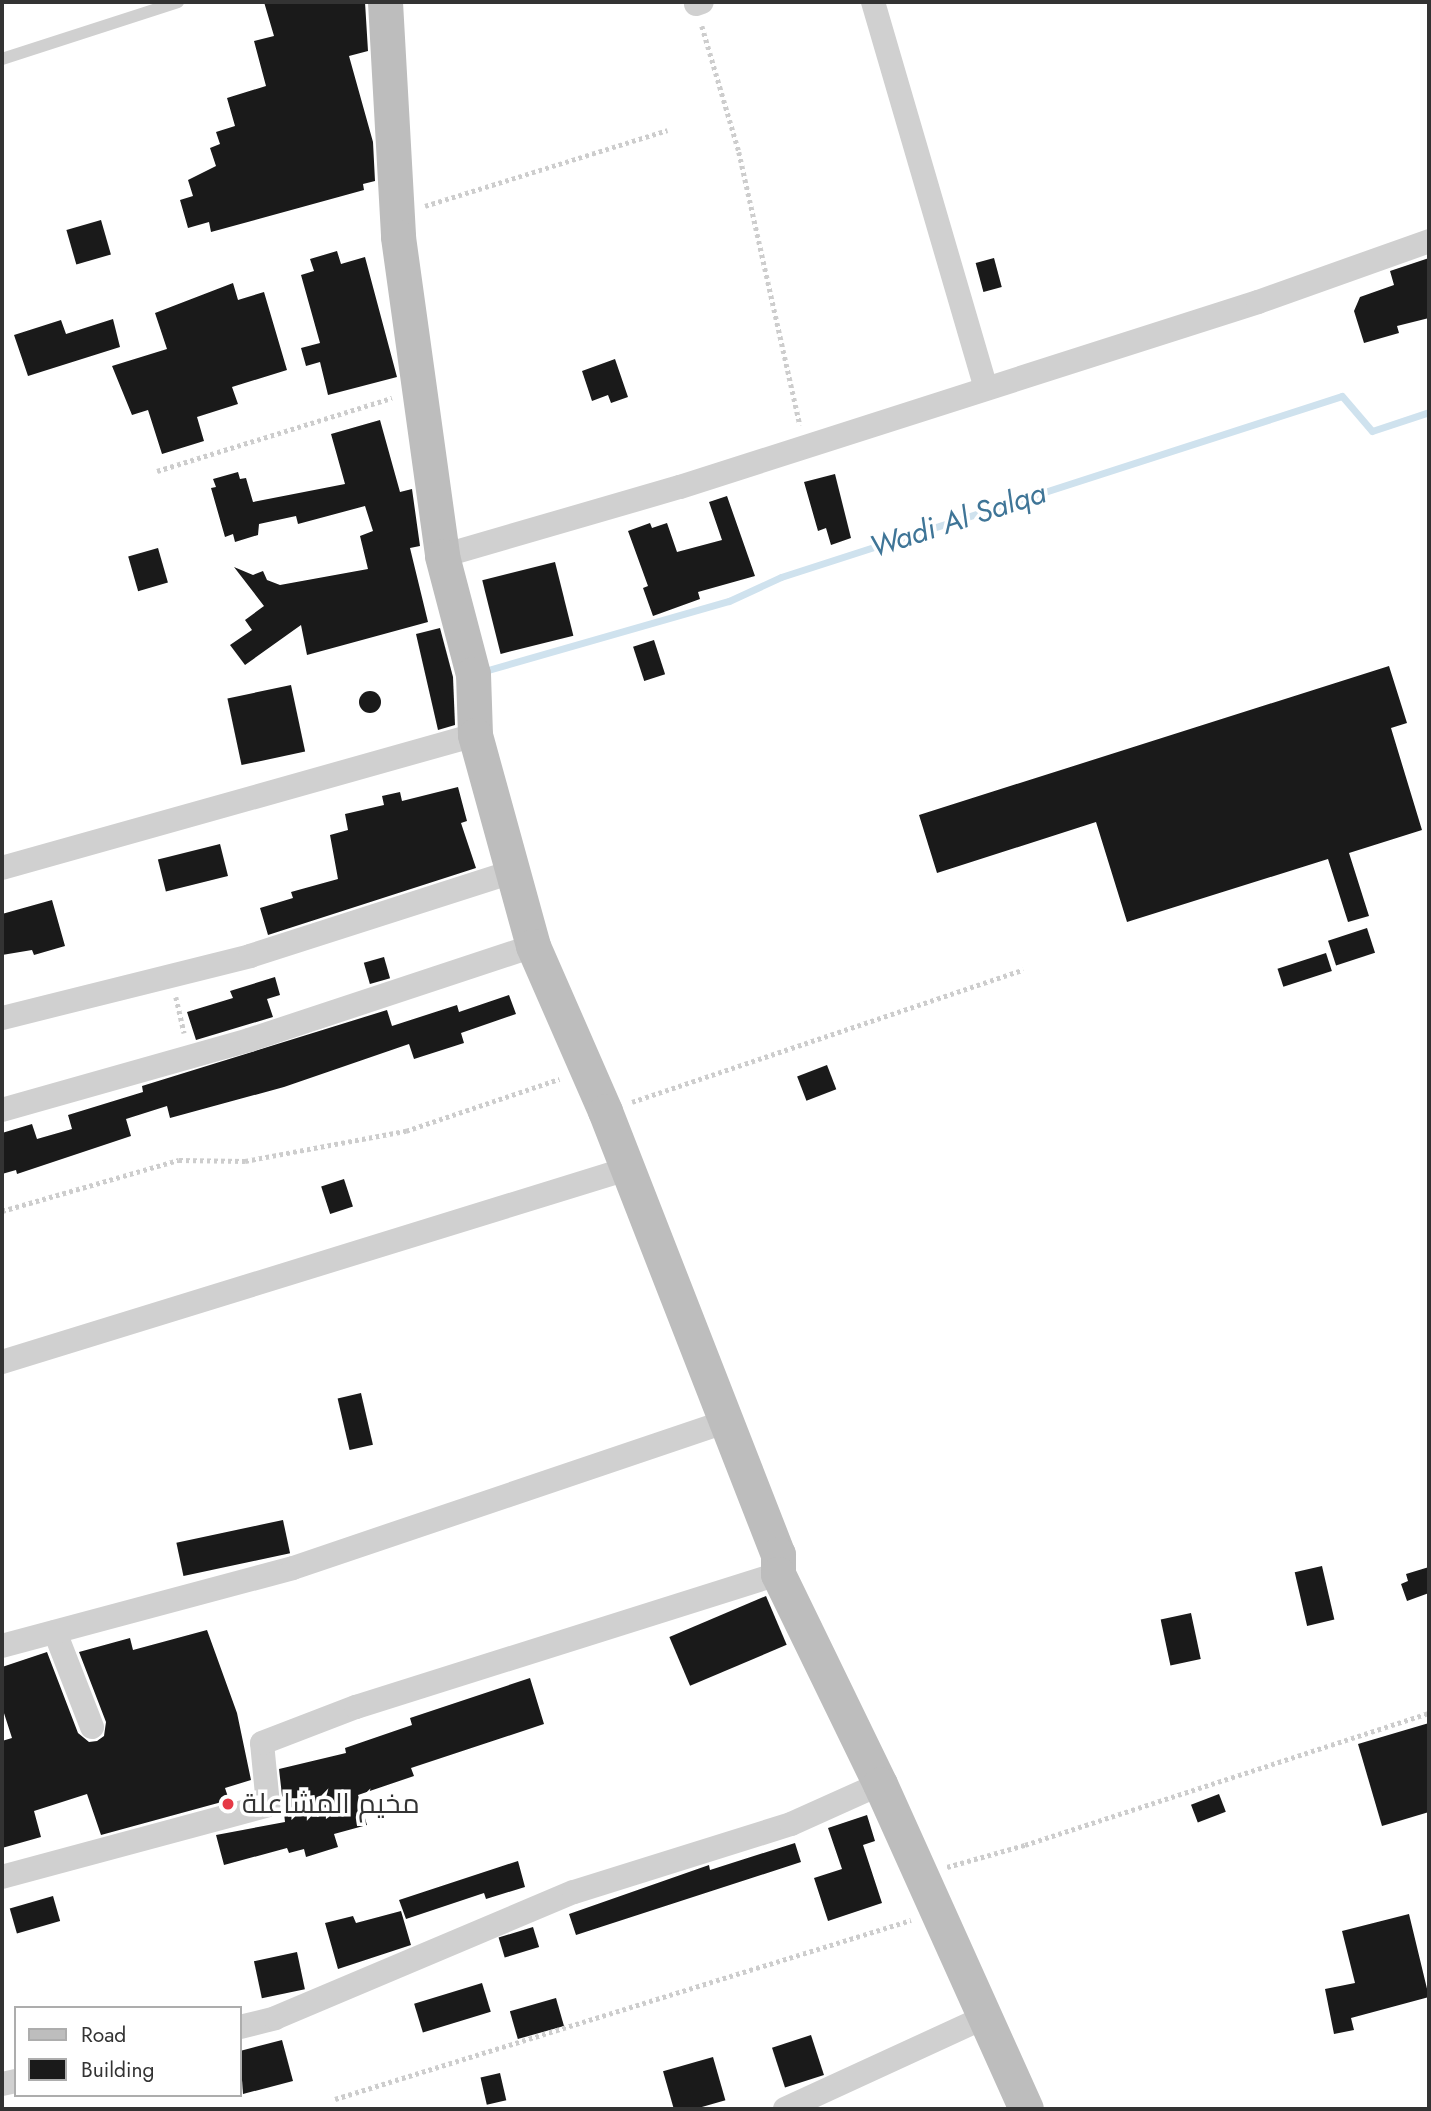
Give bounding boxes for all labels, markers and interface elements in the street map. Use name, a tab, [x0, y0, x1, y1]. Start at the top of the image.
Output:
water label: Wadi Al Salqa	[865, 475, 1051, 565]
place label: مخيم المشاعلة	[242, 1787, 420, 1821]
marker: مخيم المشاعلة	[220, 1796, 236, 1812]
legend	[14, 2006, 242, 2097]
text: Road	[81, 2020, 126, 2050]
text: Building	[81, 2055, 154, 2085]

